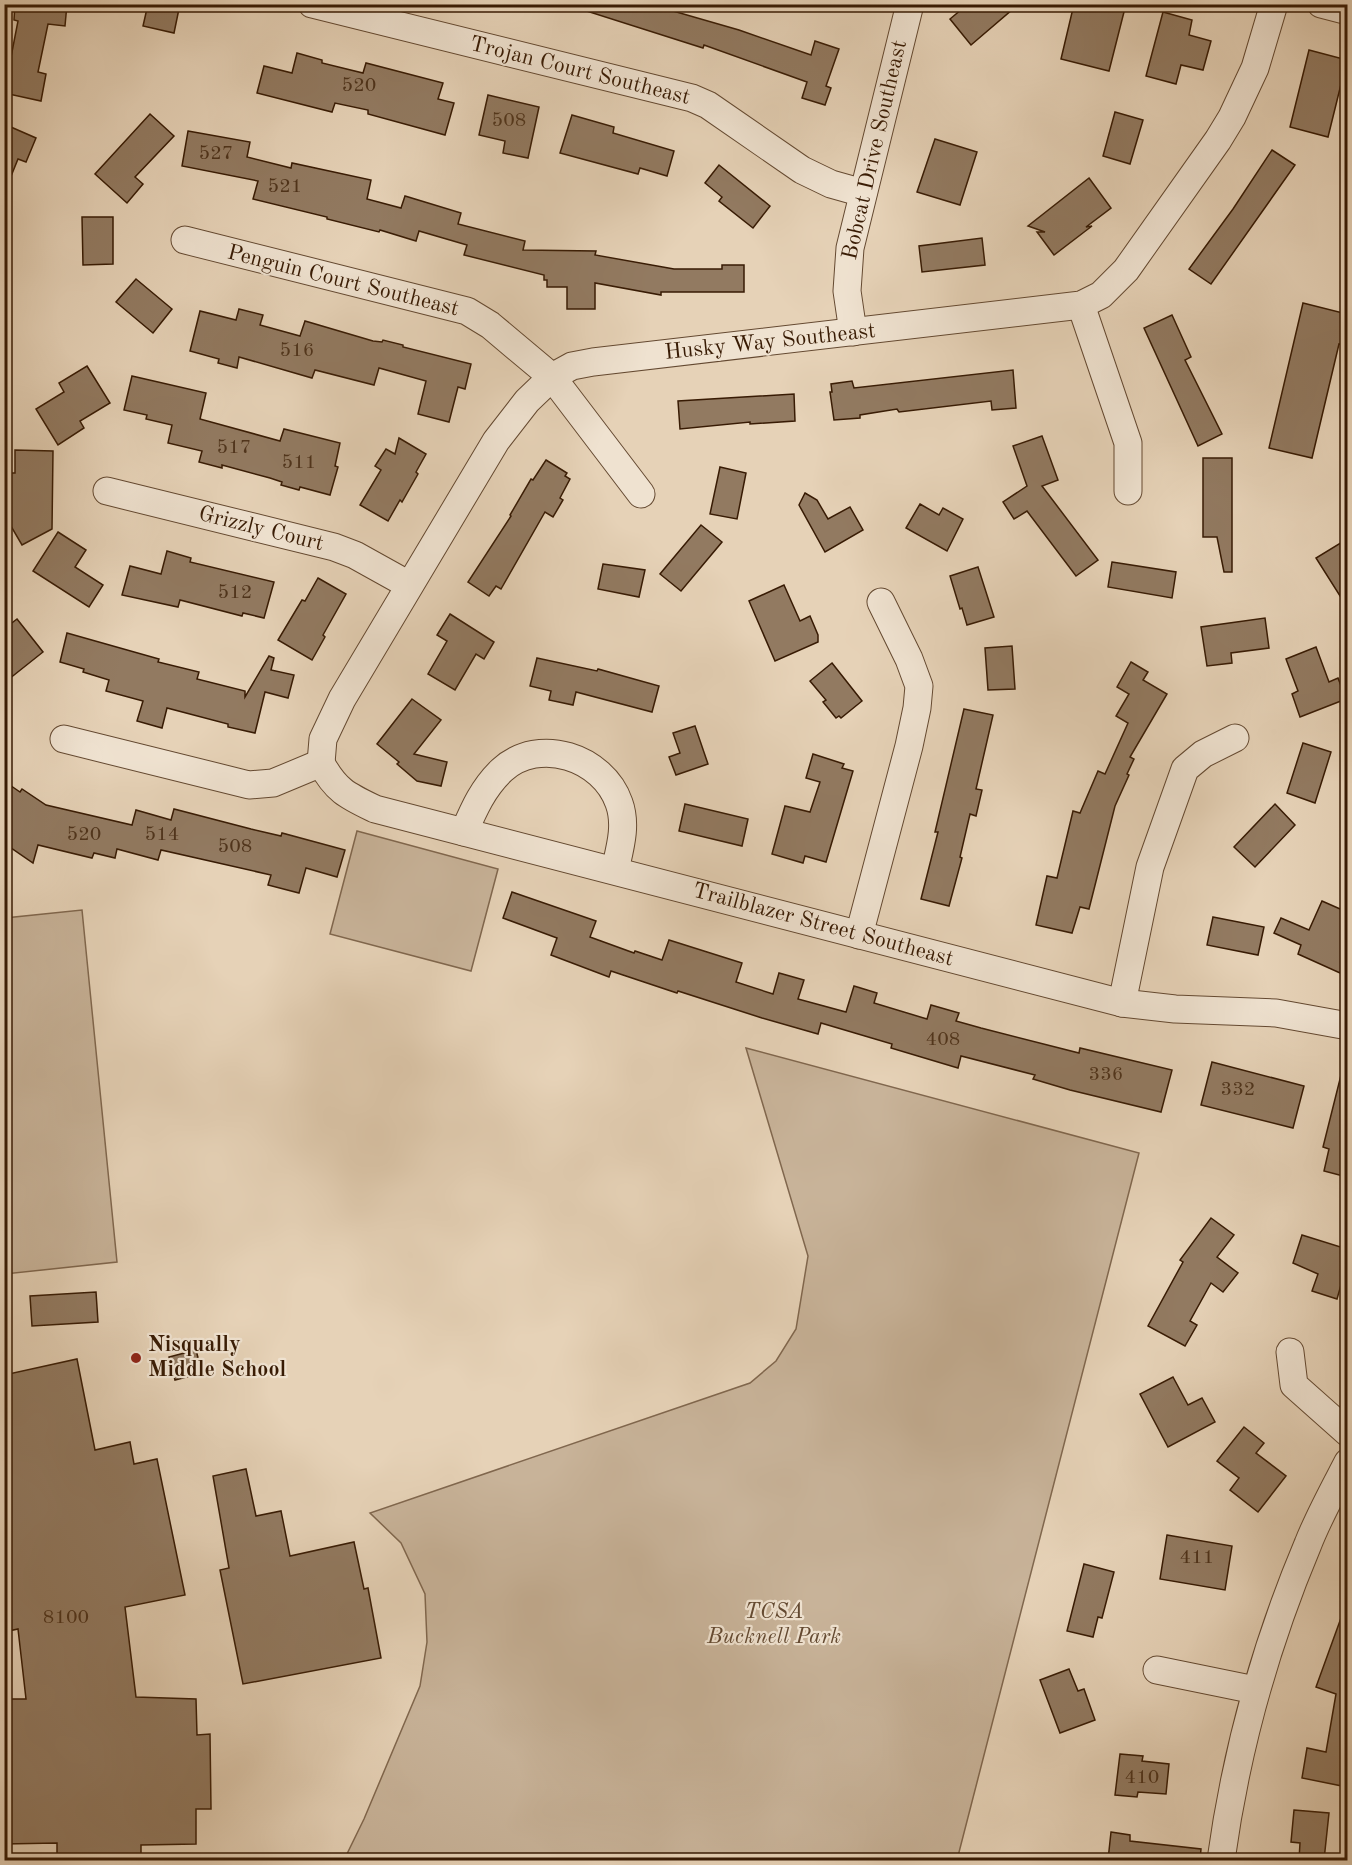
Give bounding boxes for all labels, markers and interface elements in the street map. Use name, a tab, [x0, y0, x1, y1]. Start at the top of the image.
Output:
street label: Trojan Court Southeast	[468, 33, 692, 109]
street label: Bobcat Drive Southeast	[839, 38, 911, 262]
house number: 520	[342, 76, 376, 96]
house number: 508	[492, 111, 526, 131]
house number: 527	[199, 144, 233, 164]
house number: 521	[268, 177, 302, 197]
street label: Penguin Court Southeast	[225, 242, 461, 320]
street label: Husky Way Southeast	[663, 320, 877, 364]
house number: 516	[280, 341, 314, 361]
house number: 517	[217, 438, 251, 458]
house number: 511	[282, 453, 316, 473]
street label: Grizzly Court	[196, 503, 326, 555]
house number: 512	[218, 583, 252, 603]
house number: 520	[67, 825, 101, 845]
house number: 514	[145, 825, 179, 845]
house number: 508	[218, 837, 252, 857]
street label: Trailblazer Street Southeast	[690, 880, 956, 970]
house number: 408	[926, 1030, 960, 1050]
house number: 336	[1089, 1065, 1123, 1085]
house number: 332	[1221, 1080, 1255, 1100]
place label: Nisqually Middle School	[148, 1334, 287, 1381]
marker: Nisqually Middle School	[129, 1351, 143, 1365]
house number: 411	[1180, 1548, 1214, 1568]
park label: TCSA Bucknell Park	[706, 1601, 841, 1648]
house number: 8100	[43, 1608, 89, 1628]
house number: 410	[1125, 1768, 1159, 1788]

